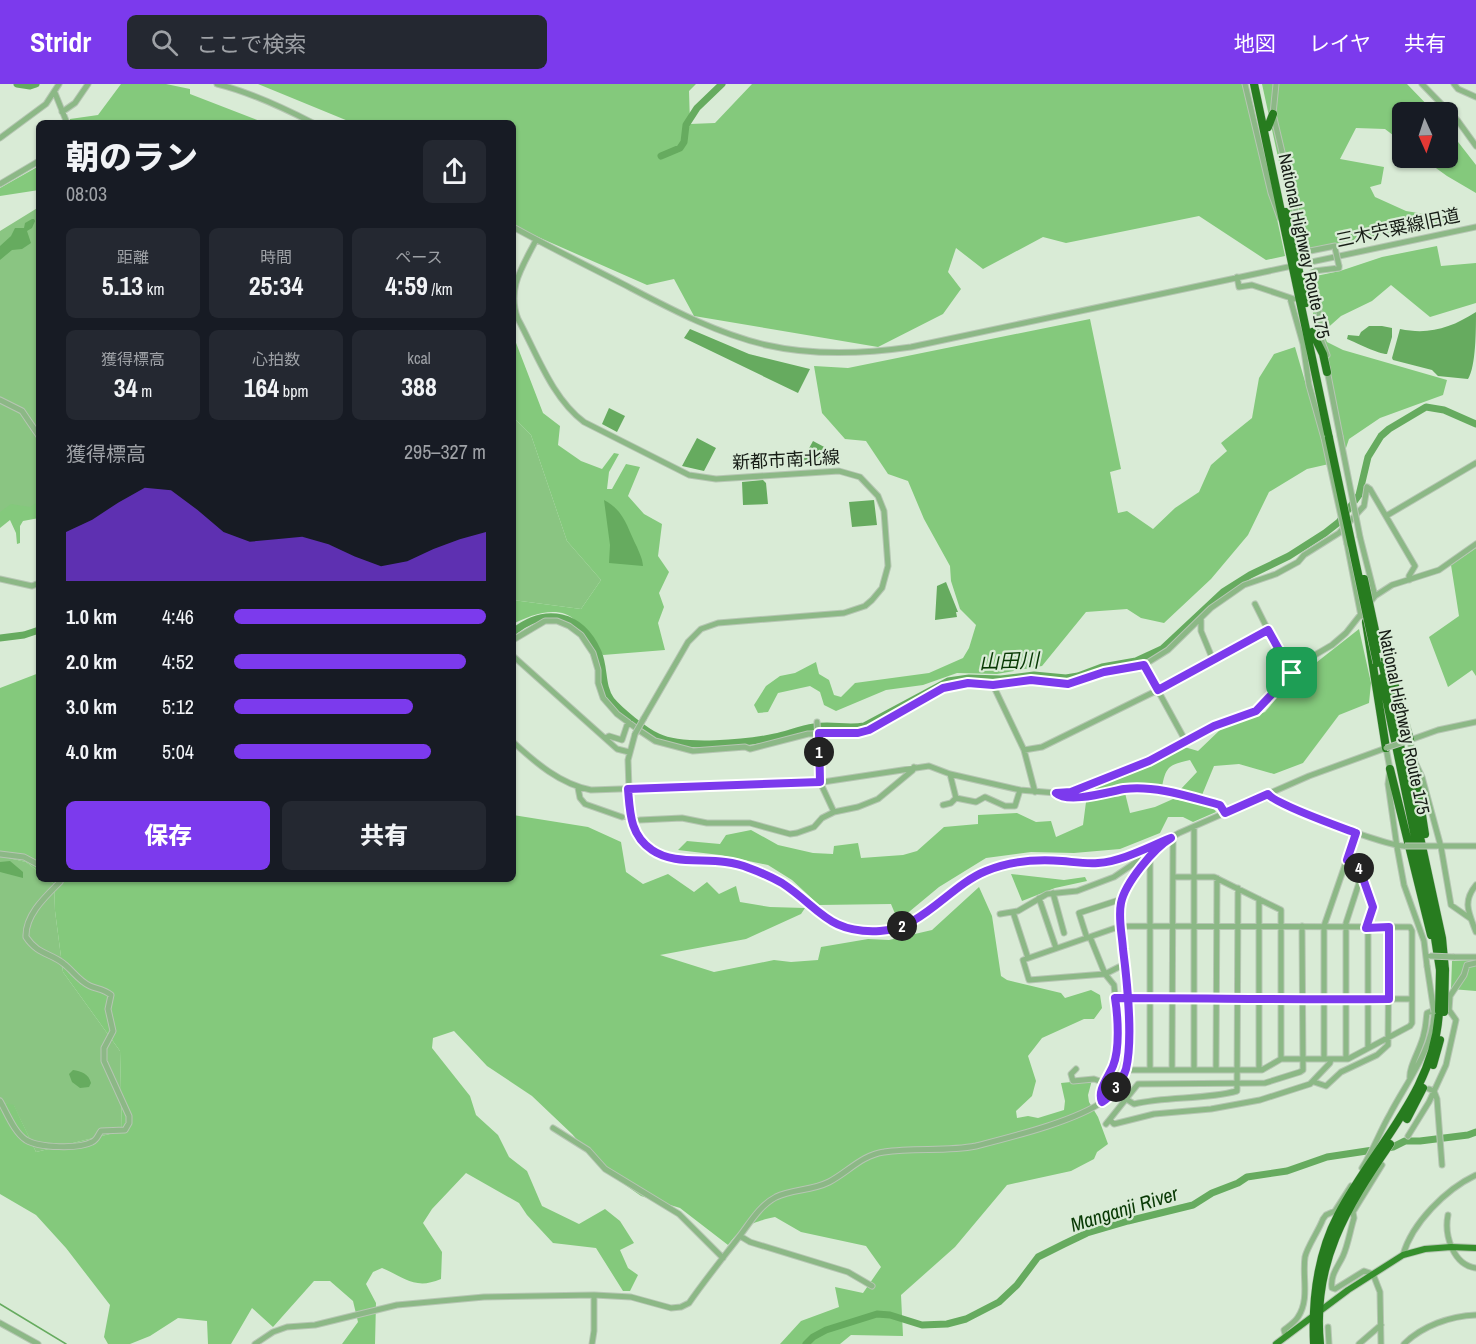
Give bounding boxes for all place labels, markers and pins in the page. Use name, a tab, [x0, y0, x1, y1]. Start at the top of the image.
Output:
pin	[1266, 647, 1317, 698]
pin: 1	[804, 737, 834, 767]
pin: 4	[1344, 853, 1374, 883]
pin: 2	[887, 911, 917, 941]
pin: 3	[1101, 1072, 1131, 1102]

